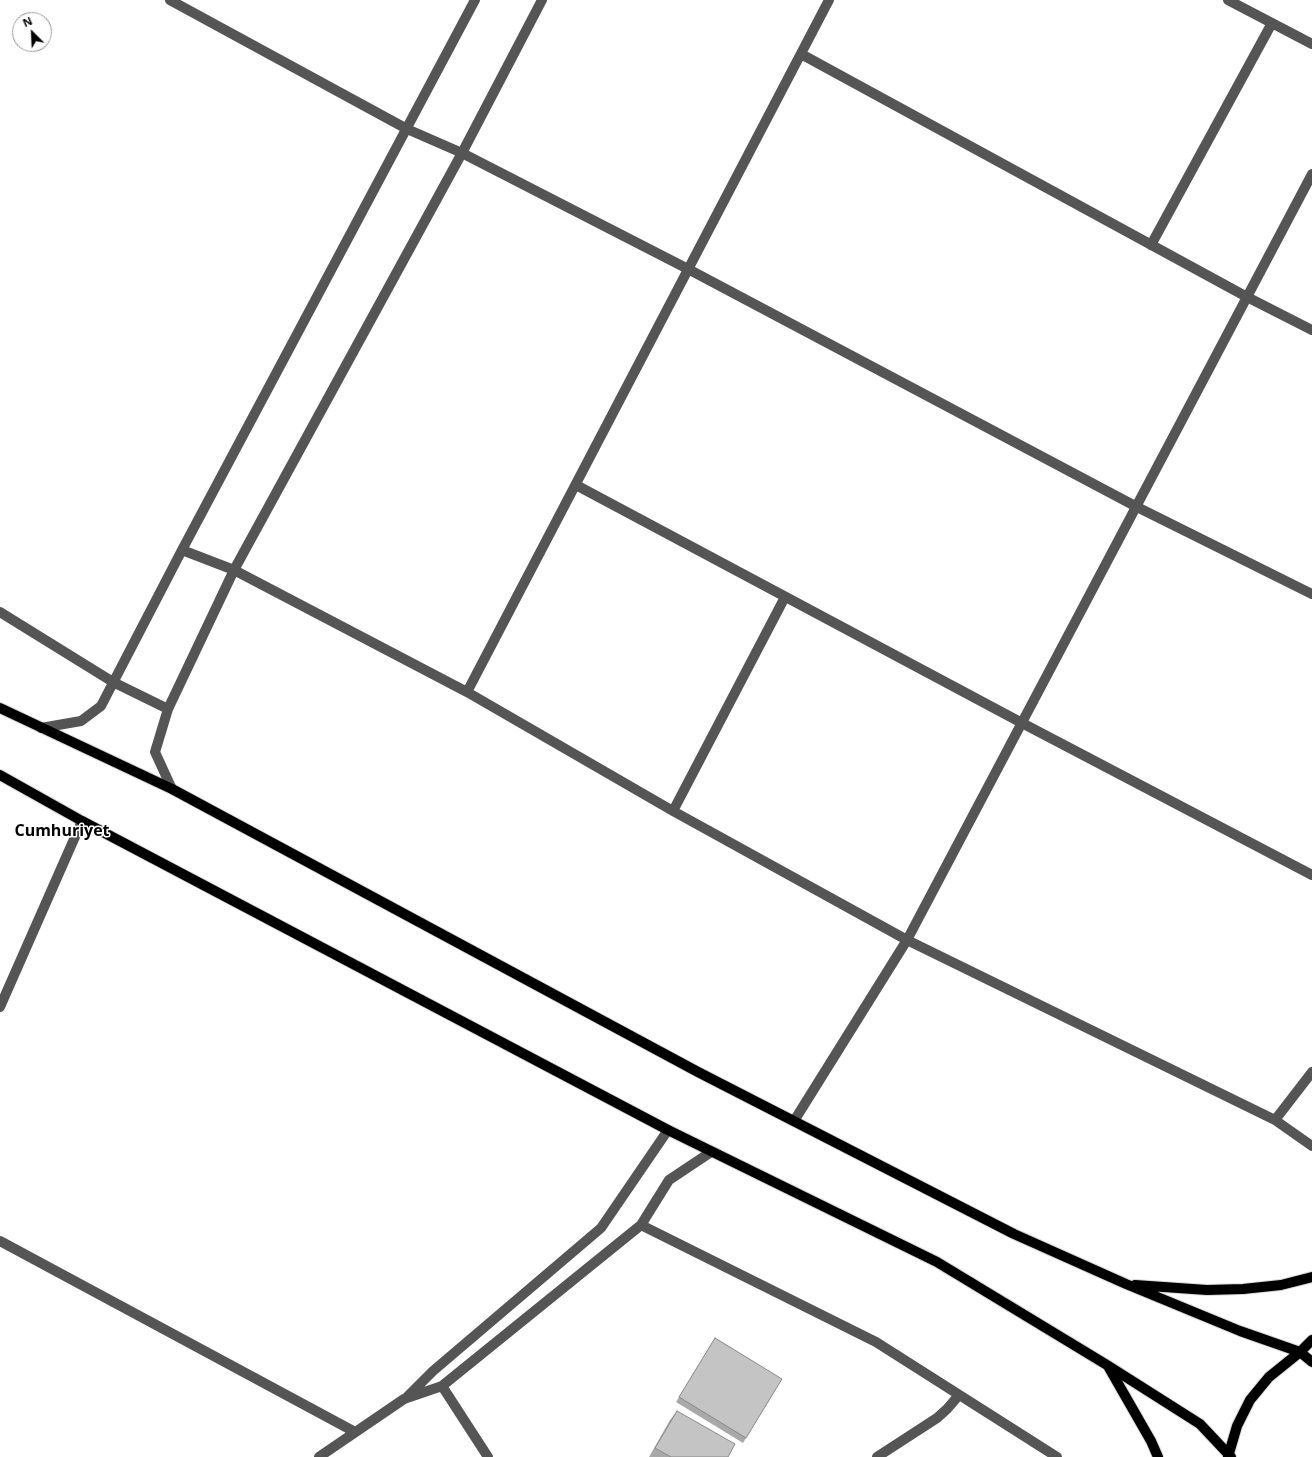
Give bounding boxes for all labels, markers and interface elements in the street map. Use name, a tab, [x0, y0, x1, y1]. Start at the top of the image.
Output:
north arrow	[12, 12, 52, 52]
text: N	[20, 13, 34, 30]
district label: Cumhuriyet	[14, 821, 110, 841]

